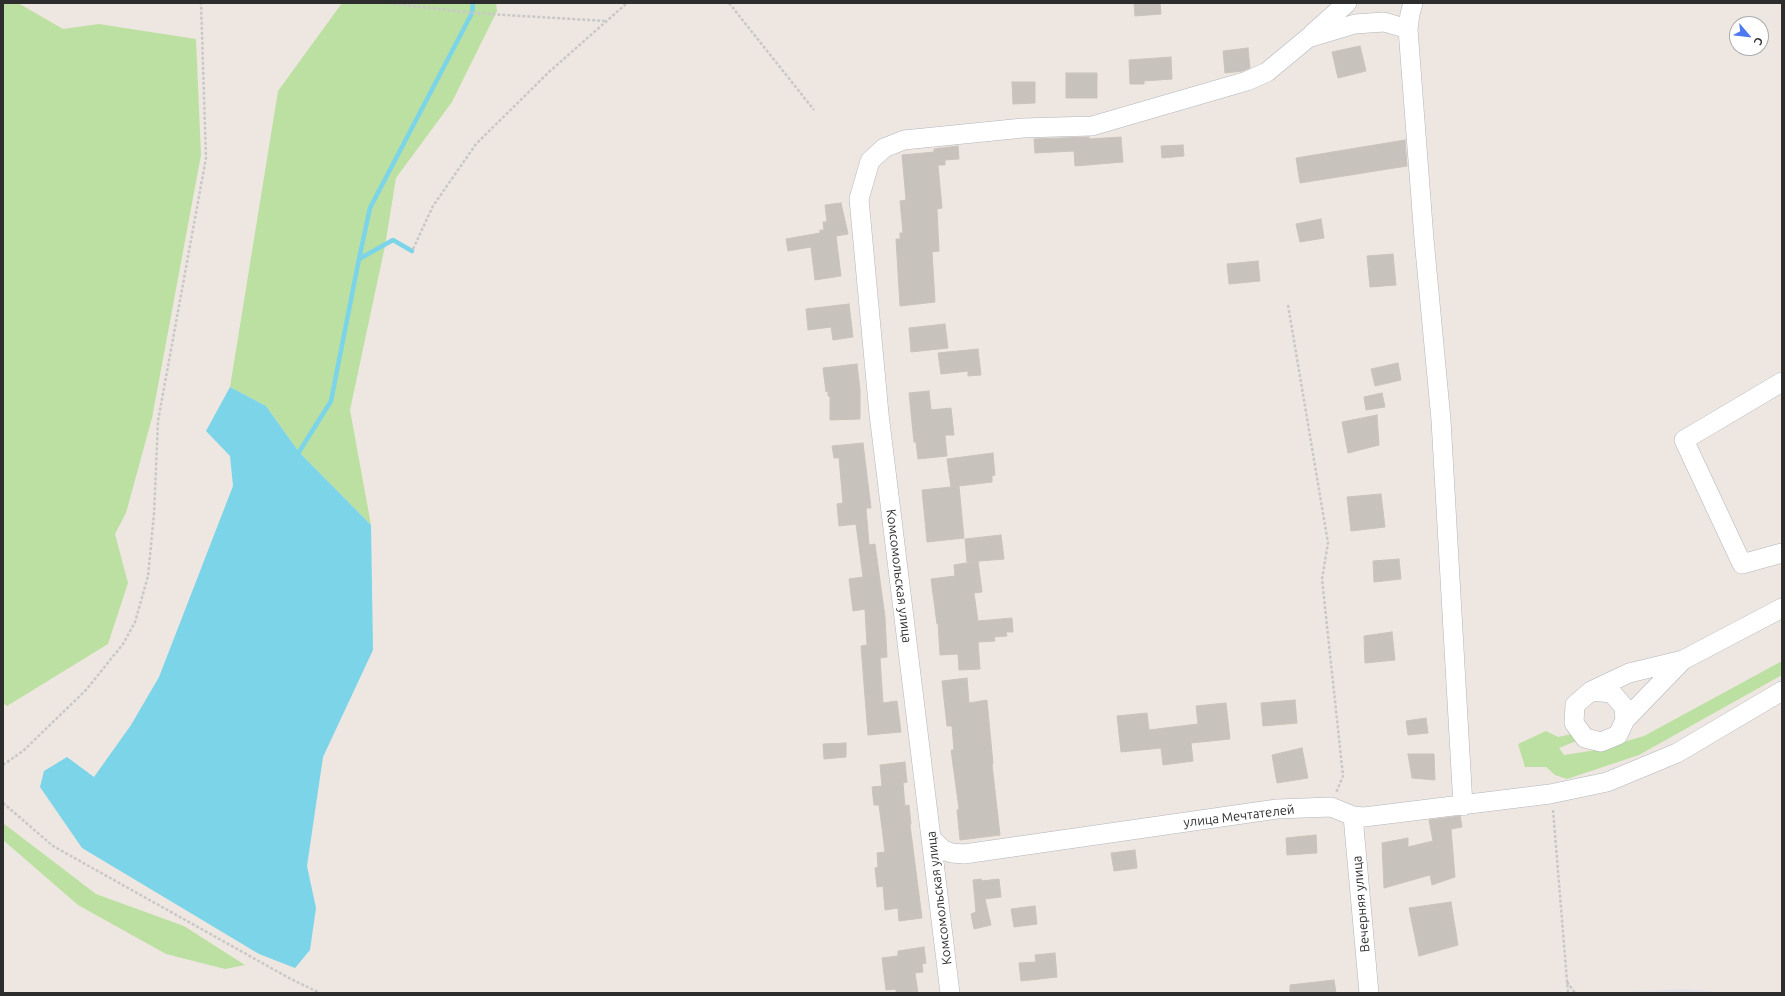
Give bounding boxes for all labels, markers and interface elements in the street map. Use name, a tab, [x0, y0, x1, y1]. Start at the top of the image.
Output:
north arrow	[1729, 16, 1769, 56]
text: С	[1752, 35, 1766, 47]
street label: Комсомольская улица	[883, 508, 915, 644]
street label: улица Мечтателей	[1183, 801, 1295, 831]
street label: Комсомольская улица	[923, 830, 955, 966]
street label: Вечерняя улица	[1349, 855, 1373, 953]

